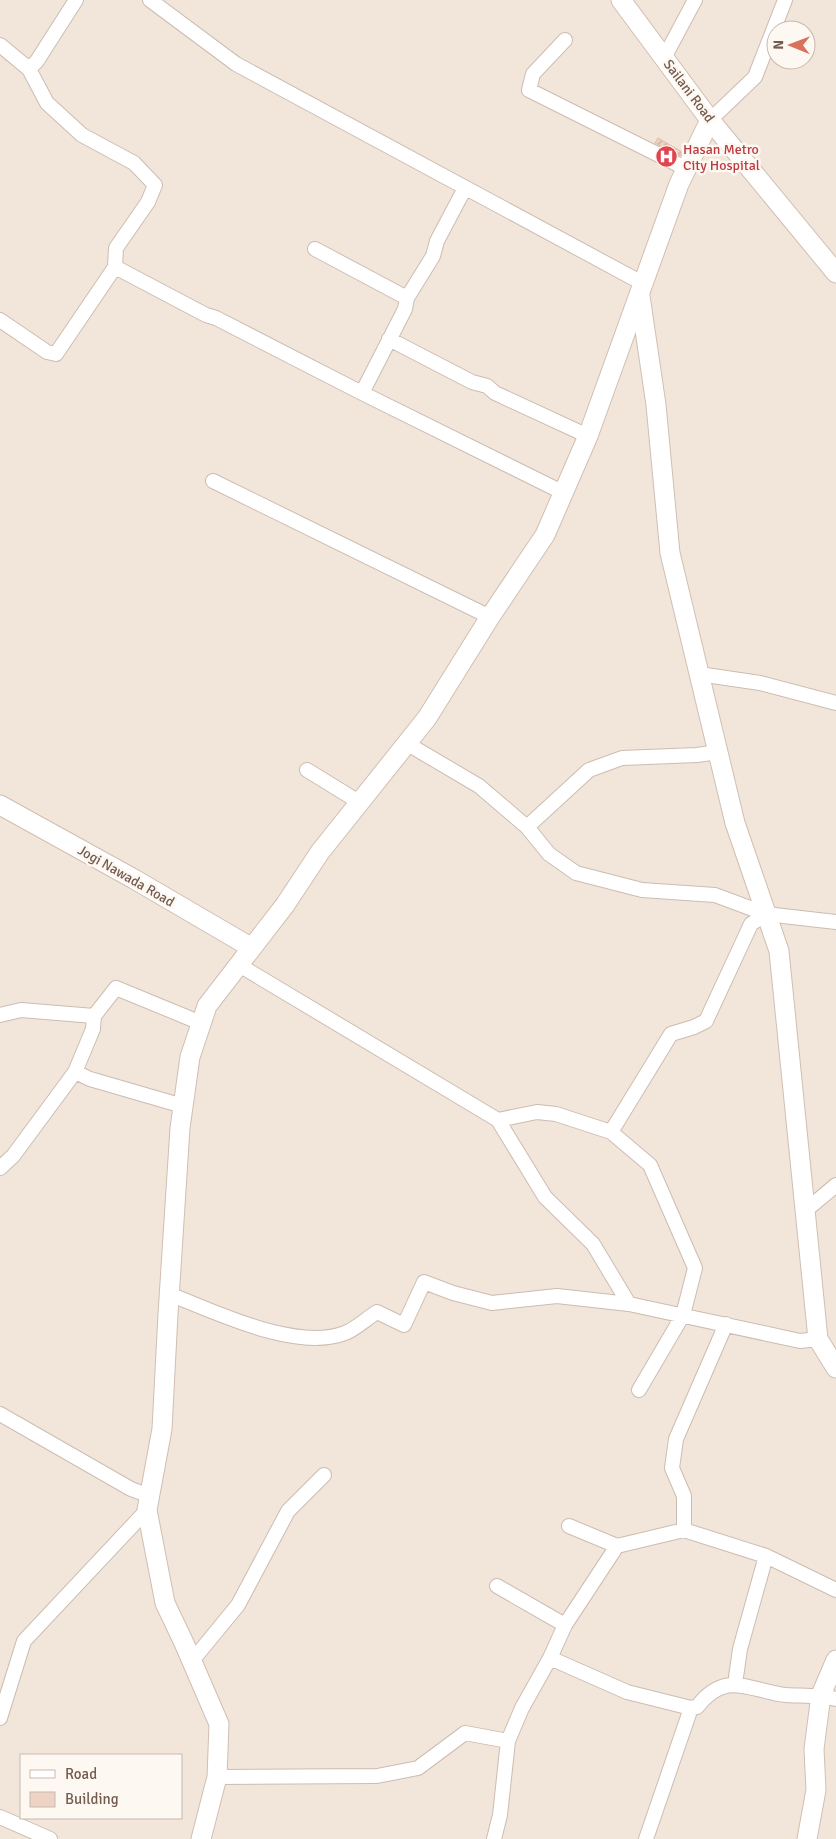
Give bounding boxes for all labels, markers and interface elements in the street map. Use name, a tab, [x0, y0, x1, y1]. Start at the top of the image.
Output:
north arrow	[766, 20, 816, 70]
text: N	[770, 40, 787, 50]
street label: Sailani Road	[660, 56, 718, 126]
place label: Hasan Metro City Hospital	[683, 141, 760, 174]
hospital icon: Hasan Metro City Hospital	[655, 145, 679, 169]
street label: Jogi Nawada Road	[75, 841, 177, 911]
legend	[20, 1754, 182, 1819]
text: Road	[65, 1765, 97, 1783]
text: Building	[65, 1790, 119, 1808]

